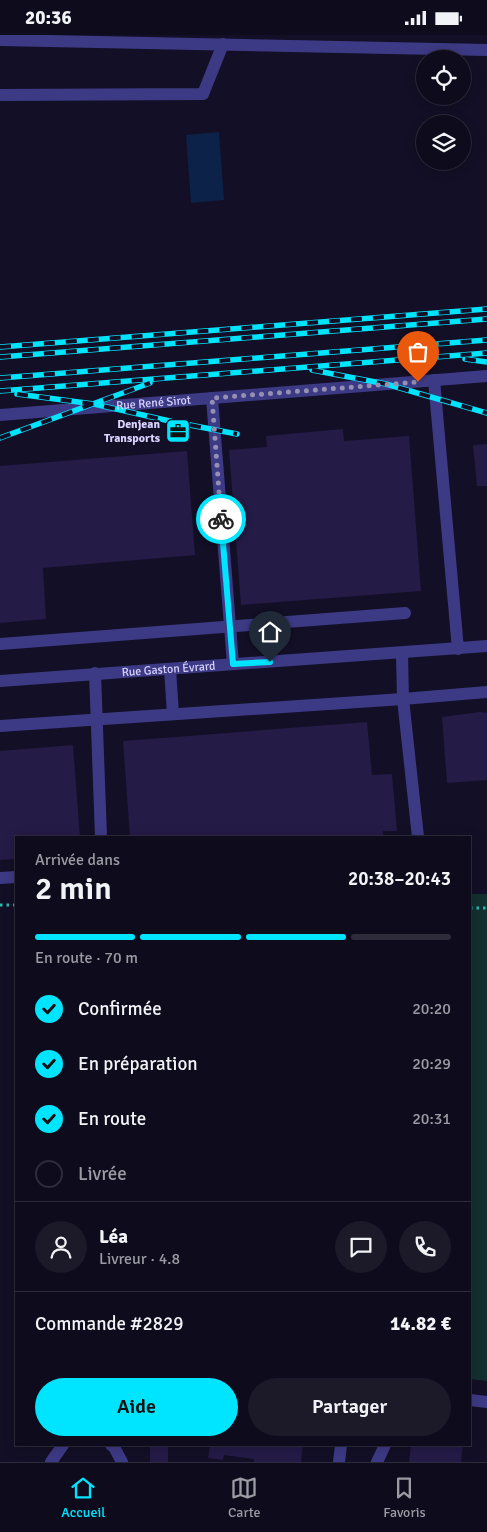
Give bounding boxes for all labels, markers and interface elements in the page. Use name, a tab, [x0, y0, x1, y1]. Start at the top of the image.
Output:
text: 20:36	[25, 6, 72, 30]
map controls	[416, 50, 471, 170]
button: locate	[416, 50, 471, 105]
button: layers	[416, 115, 471, 170]
pin	[397, 331, 439, 382]
icon: bag	[404, 338, 432, 366]
street label: Rue René Sirot	[116, 392, 191, 413]
place label: Denjean Transports	[104, 417, 161, 446]
office icon: Denjean Transports	[165, 418, 191, 444]
courier	[196, 494, 246, 544]
icon: bike	[207, 505, 235, 533]
pin	[249, 611, 291, 662]
icon: home	[256, 618, 284, 646]
street label: Rue Gaston Évrard	[121, 658, 216, 680]
text: Arrivée dans	[35, 850, 120, 870]
text: 20:38–20:43	[348, 867, 451, 891]
text: 2 min	[35, 869, 112, 908]
text: En route · 70 m	[35, 948, 138, 968]
icon: check	[35, 995, 63, 1023]
text: Confirmée	[78, 997, 162, 1021]
text: 20:20	[412, 999, 451, 1019]
icon: check	[35, 1050, 63, 1078]
text: En préparation	[78, 1052, 198, 1076]
text: 20:29	[412, 1054, 451, 1074]
icon: check	[35, 1105, 63, 1133]
text: En route	[78, 1107, 146, 1131]
text: 20:31	[412, 1109, 451, 1129]
text: Livrée	[78, 1162, 127, 1186]
button: person	[35, 1221, 87, 1273]
button: chat	[335, 1221, 387, 1273]
button: phone	[399, 1221, 451, 1273]
text: Léa	[99, 1225, 128, 1249]
text: Livreur · 4.8	[99, 1249, 180, 1269]
text: Commande #2829	[35, 1312, 184, 1336]
text: 14.82 €	[390, 1312, 451, 1336]
button: Aide	[35, 1378, 238, 1436]
button: Partager	[248, 1378, 451, 1436]
tab: Accueil	[61, 1474, 105, 1521]
tab: Carte	[228, 1474, 261, 1521]
tab: Favoris	[383, 1474, 426, 1521]

